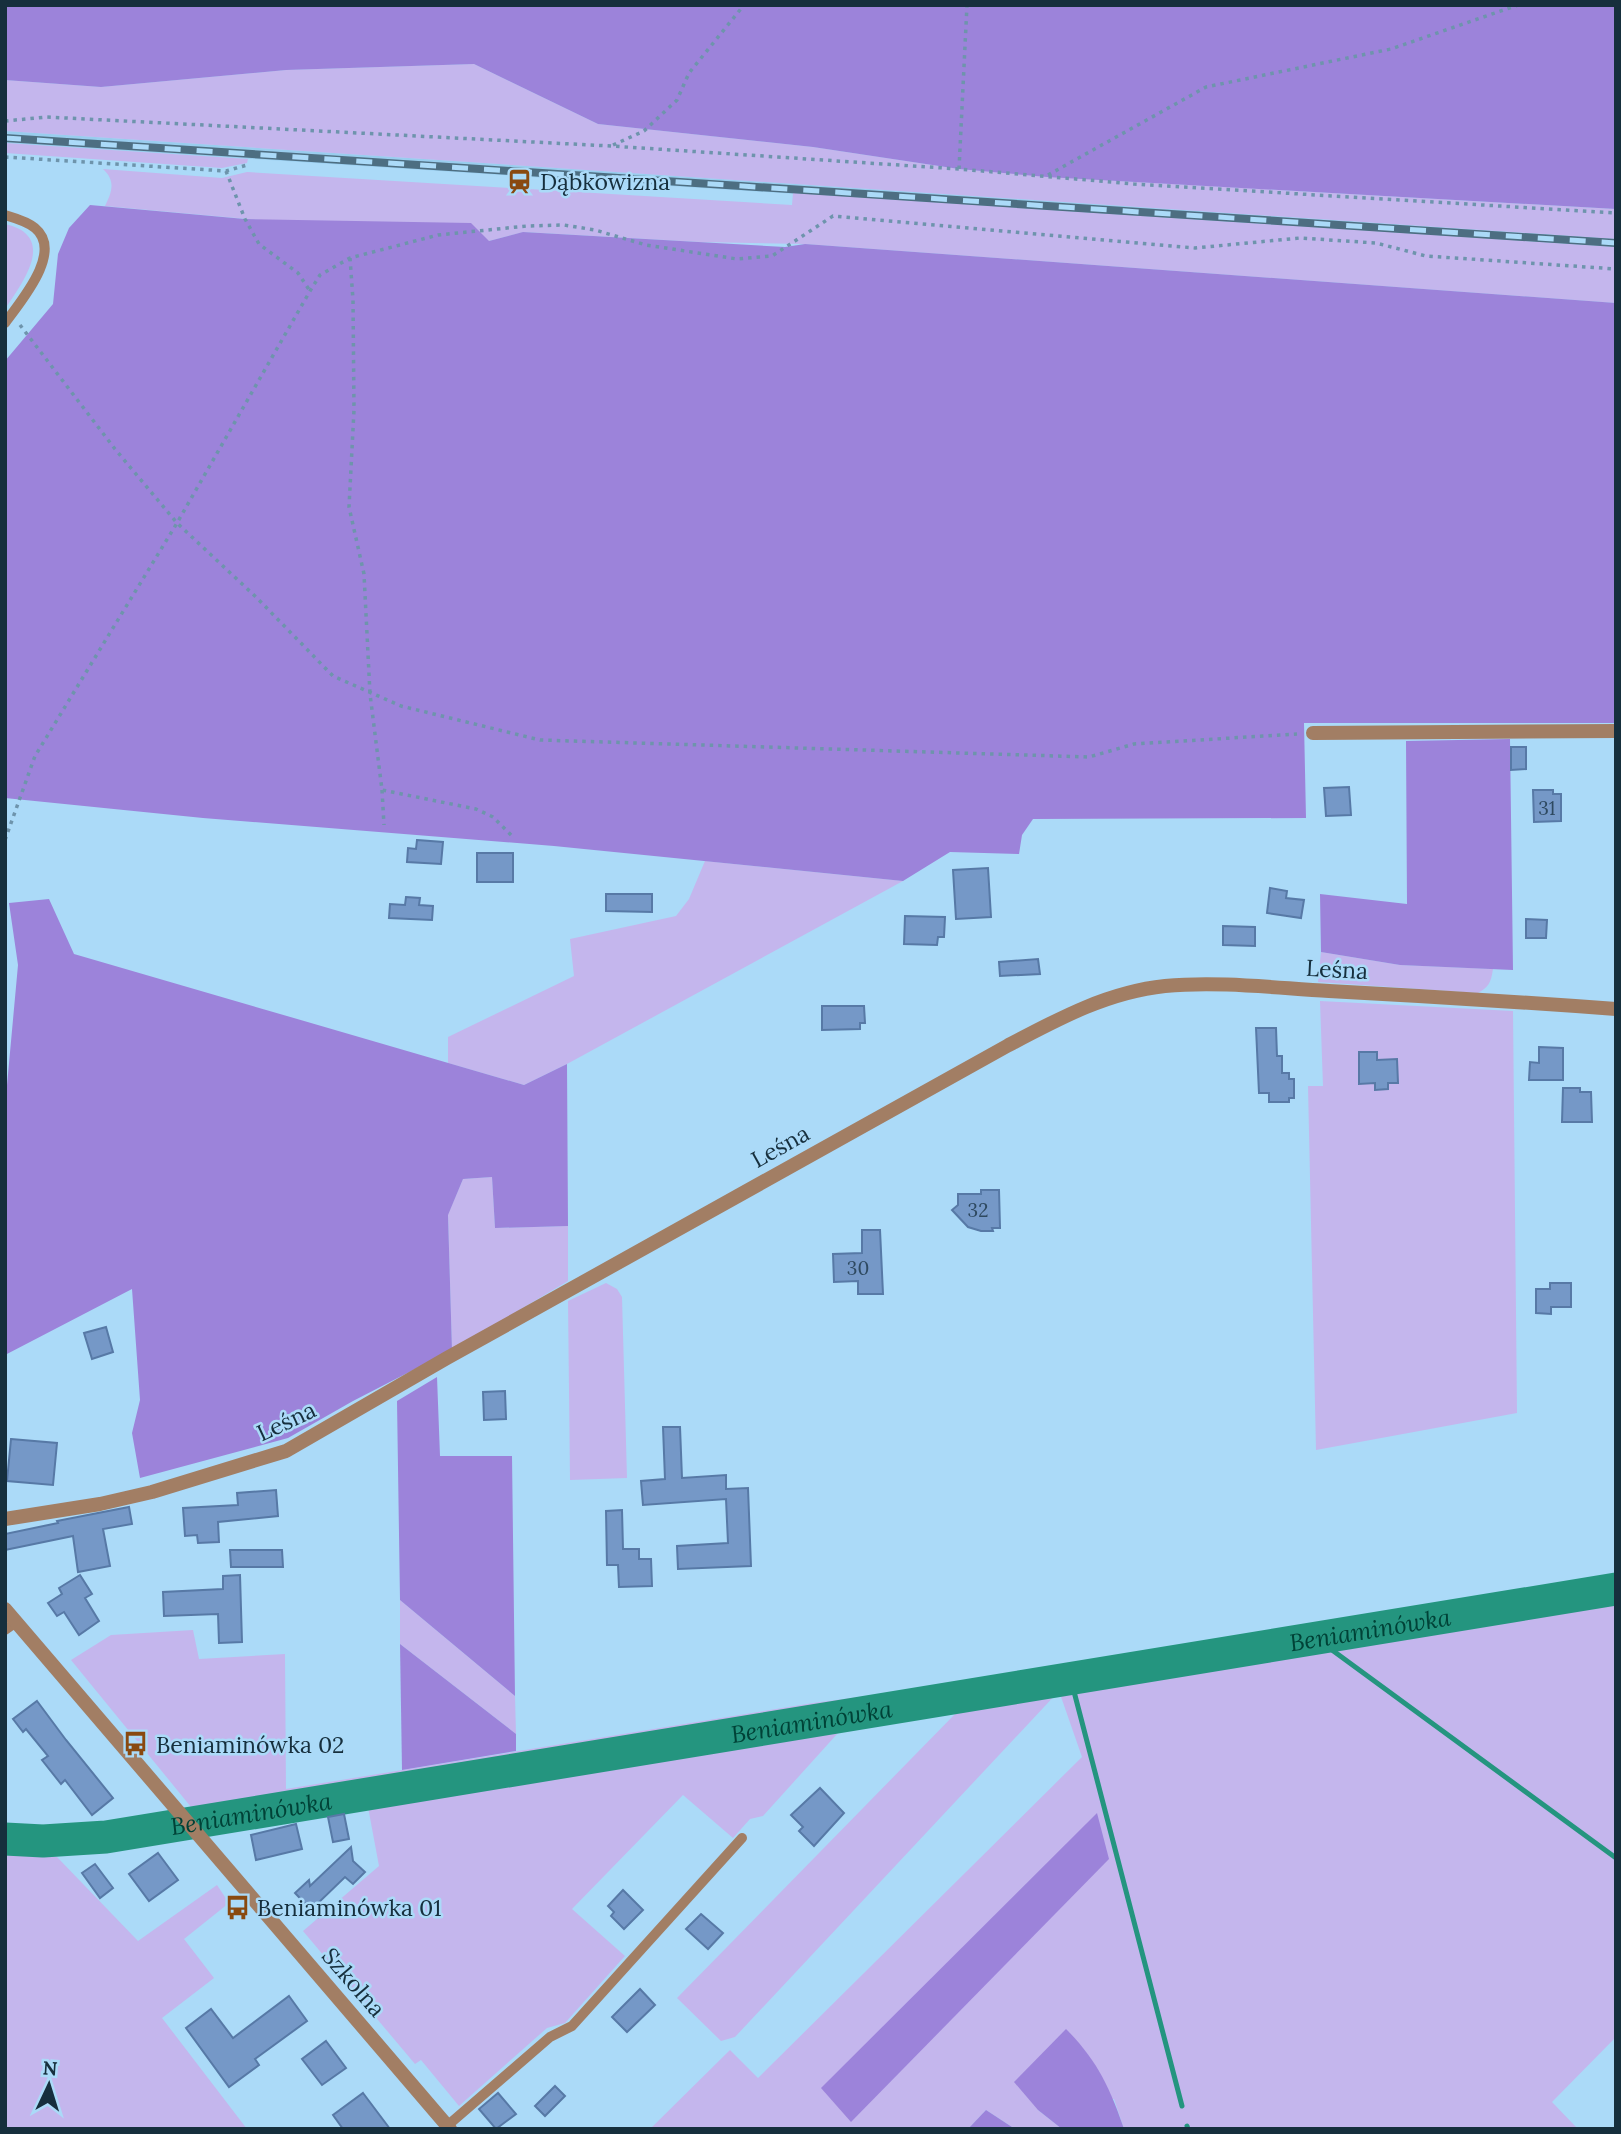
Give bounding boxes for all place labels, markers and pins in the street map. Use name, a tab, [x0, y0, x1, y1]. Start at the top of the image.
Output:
station icon: Dąbkowizna	[506, 167, 534, 195]
place label: Dąbkowizna	[540, 167, 670, 196]
bus stop icon: Beniaminówka 02	[122, 1730, 150, 1758]
place label: Beniaminówka 02	[156, 1730, 344, 1759]
bus stop icon: Beniaminówka 01	[223, 1893, 251, 1921]
place label: Beniaminówka 01	[257, 1893, 442, 1922]

